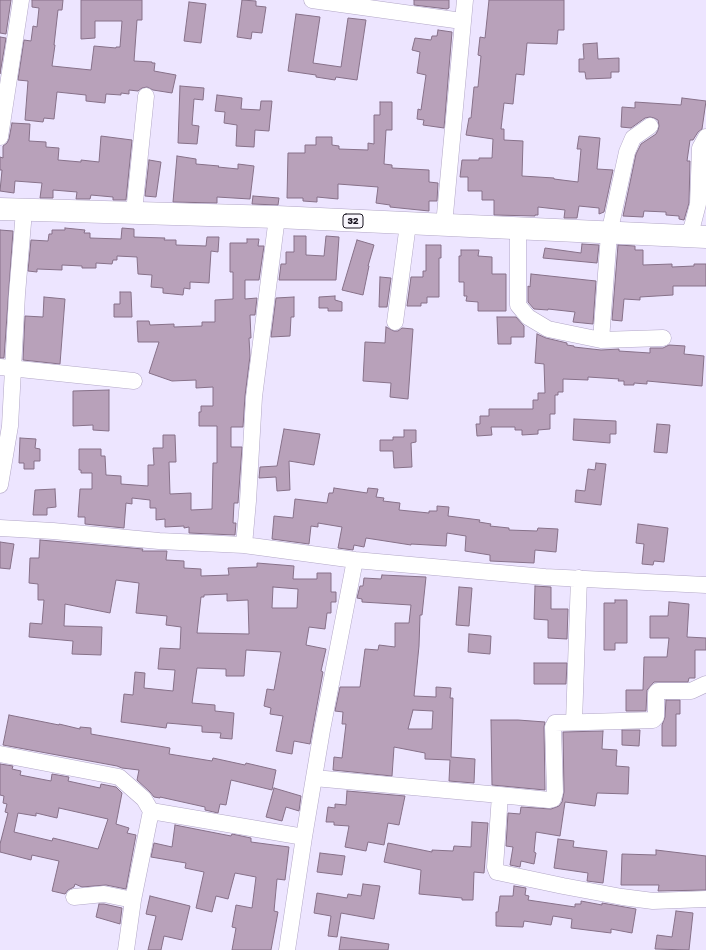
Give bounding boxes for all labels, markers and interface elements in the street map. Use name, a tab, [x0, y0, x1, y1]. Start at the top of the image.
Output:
road number: 32	[343, 214, 363, 228]

